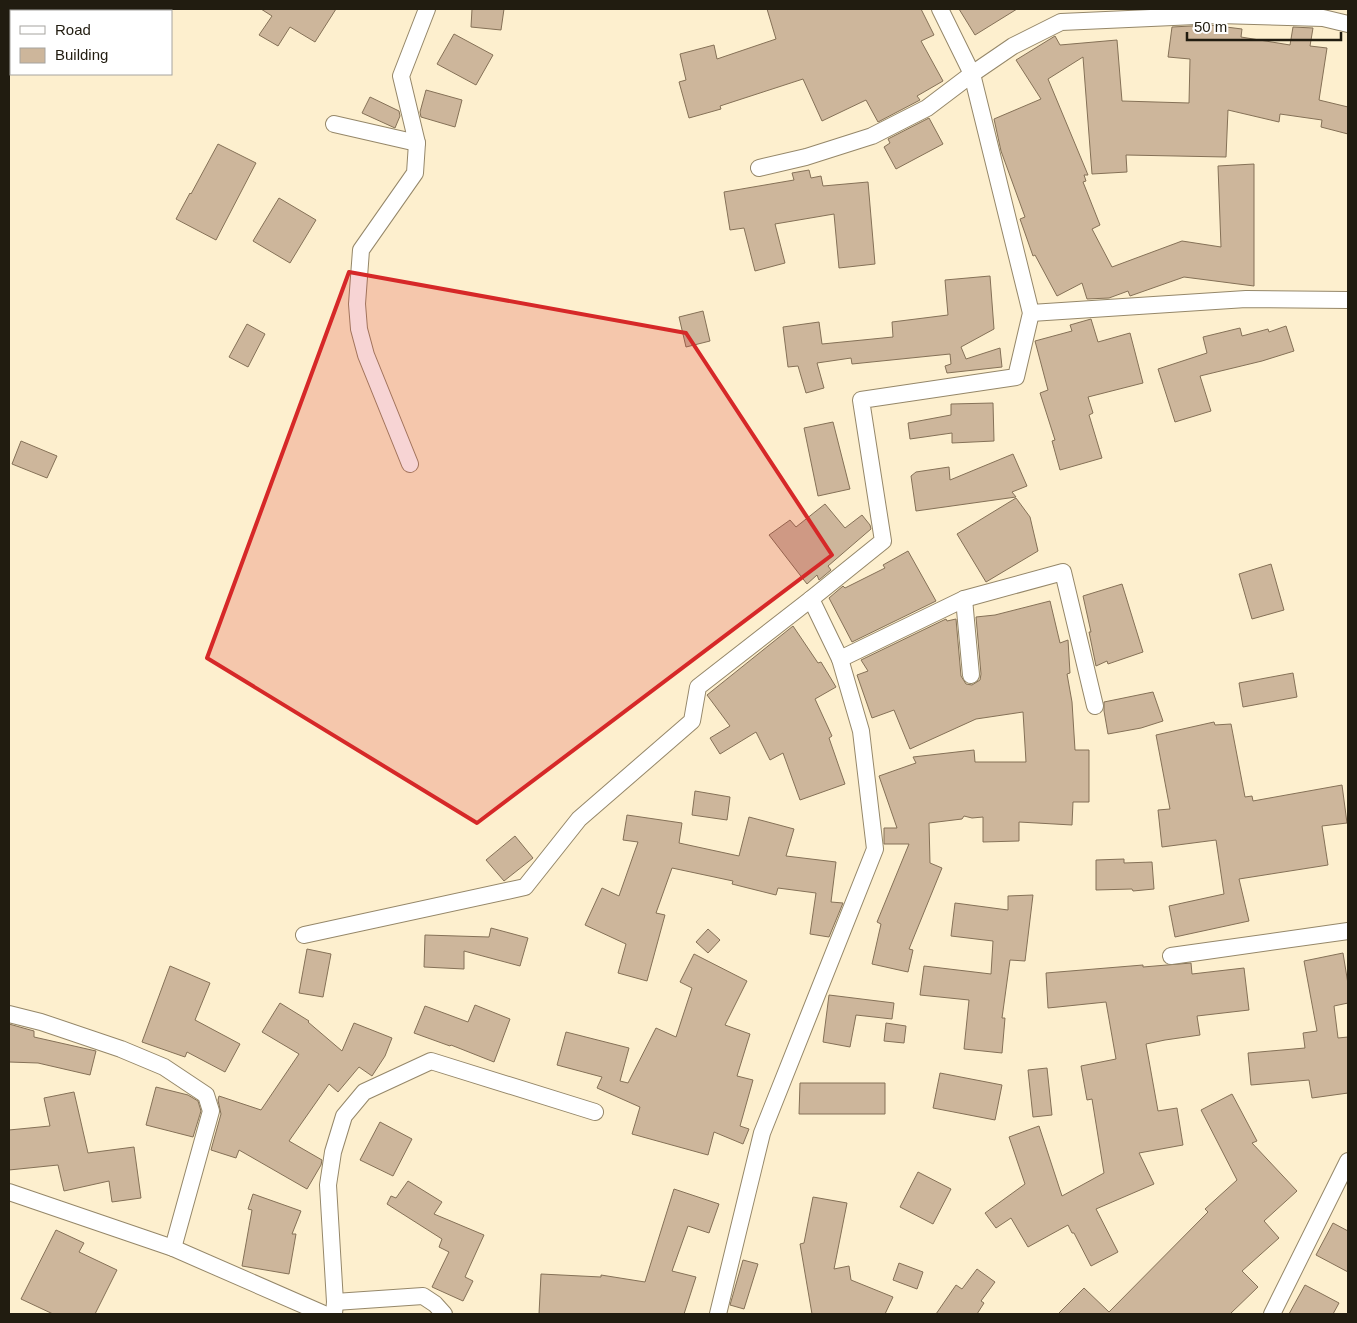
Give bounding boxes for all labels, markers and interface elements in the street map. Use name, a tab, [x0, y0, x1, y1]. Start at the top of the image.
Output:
legend	[10, 10, 172, 75]
scale bar	[1187, 10, 1341, 42]
text: 50 m	[1194, 18, 1227, 35]
text: Road	[55, 21, 91, 38]
text: Building	[55, 46, 108, 63]

